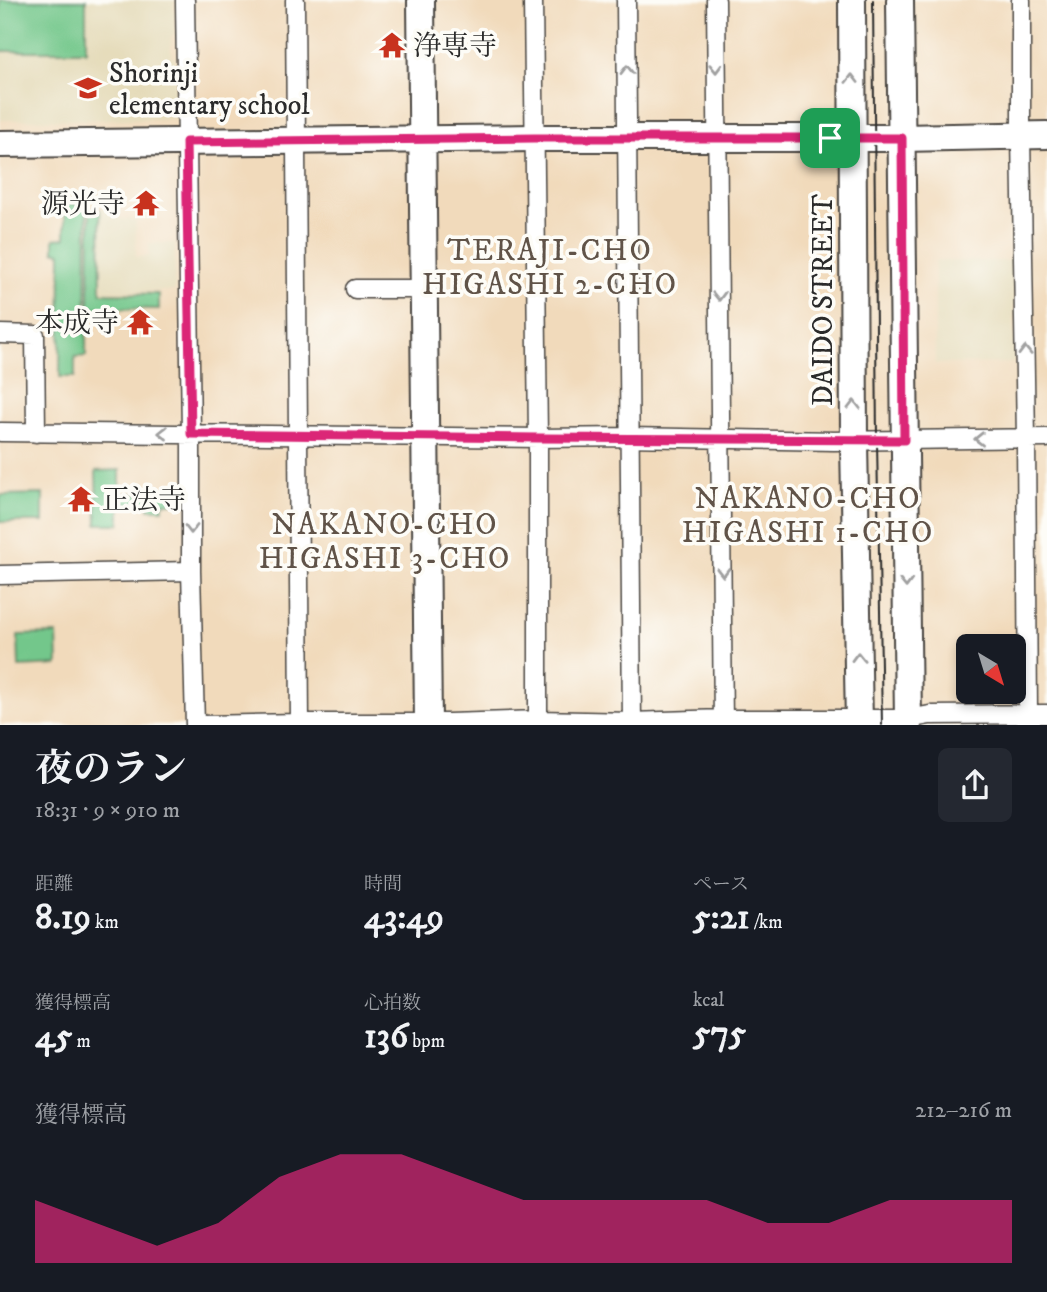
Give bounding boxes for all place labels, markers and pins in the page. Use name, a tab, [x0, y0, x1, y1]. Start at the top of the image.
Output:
place label: 浄専寺	[413, 29, 497, 64]
temple icon: 浄専寺	[377, 30, 407, 60]
place label: Shorinji elementary school	[109, 56, 310, 123]
school or university icon: Shorinji elementary school	[73, 73, 103, 103]
pin	[800, 108, 860, 168]
place label: 源光寺	[41, 187, 125, 222]
temple icon: 源光寺	[131, 188, 161, 218]
place label: 本成寺	[35, 306, 119, 341]
temple icon: 本成寺	[125, 307, 155, 337]
place label: 正法寺	[102, 483, 186, 518]
temple icon: 正法寺	[66, 484, 96, 514]

